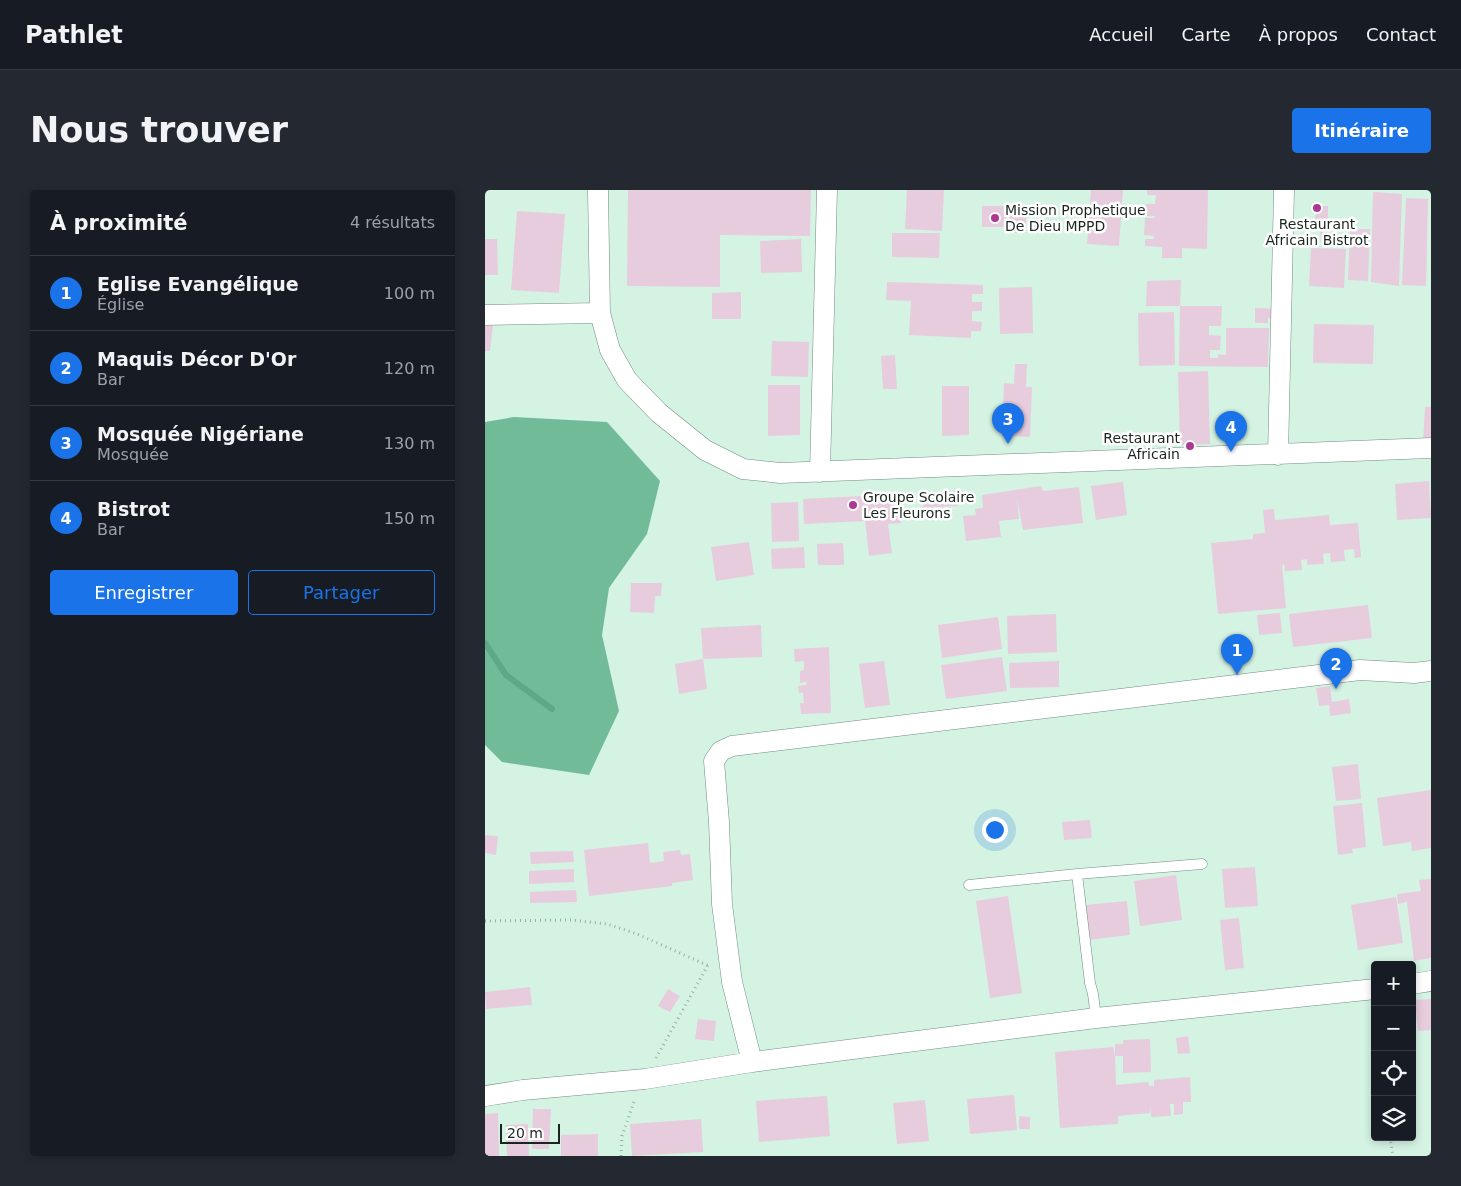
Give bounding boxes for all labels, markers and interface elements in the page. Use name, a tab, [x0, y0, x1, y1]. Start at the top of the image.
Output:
text: Pathlet	[25, 21, 123, 49]
text: Accueil	[1089, 24, 1154, 45]
text: Carte	[1182, 24, 1231, 45]
text: À propos	[1259, 24, 1338, 45]
text: Contact	[1366, 24, 1436, 45]
button: Itinéraire	[1292, 108, 1431, 153]
text: Nous trouver	[30, 110, 288, 150]
place label: Mission Prophetique De Dieu MPPD	[1005, 202, 1146, 234]
marker: Restaurant Africain Bistrot	[1311, 202, 1323, 214]
text: À proximité	[50, 211, 187, 235]
marker: Mission Prophetique De Dieu MPPD	[989, 212, 1001, 224]
text: 4 résultats	[350, 213, 435, 232]
place label: Restaurant Africain Bistrot	[1266, 216, 1369, 248]
text: Eglise Evangélique	[97, 273, 299, 295]
text: 1	[60, 284, 72, 303]
text: 100 m	[384, 284, 435, 303]
text: Église	[97, 295, 144, 314]
text: Maquis Décor D'Or	[97, 348, 296, 370]
text: 2	[60, 359, 72, 378]
text: 120 m	[384, 359, 435, 378]
text: Bar	[97, 370, 124, 389]
pin: 3	[992, 403, 1024, 444]
pin: 4	[1215, 411, 1247, 452]
text: Mosquée Nigériane	[97, 423, 304, 445]
place label: Restaurant Africain	[1103, 430, 1180, 462]
text: 3	[60, 434, 72, 453]
text: 130 m	[384, 434, 435, 453]
marker: Restaurant Africain	[1184, 440, 1196, 452]
text: Mosquée	[97, 445, 169, 464]
place label: Groupe Scolaire Les Fleurons	[863, 489, 974, 521]
text: Bistrot	[97, 498, 170, 520]
marker: Groupe Scolaire Les Fleurons	[847, 499, 859, 511]
text: 4	[60, 509, 72, 528]
text: 150 m	[384, 509, 435, 528]
text: Bar	[97, 520, 124, 539]
button: Enregistrer	[50, 570, 238, 615]
button: Partager	[248, 570, 435, 615]
pin: 1	[1221, 634, 1253, 675]
pin: 2	[1320, 648, 1352, 689]
your location	[982, 817, 1008, 843]
map controls	[1371, 961, 1416, 1141]
button: +	[1371, 961, 1416, 1006]
button: −	[1371, 1006, 1416, 1051]
button: locate	[1371, 1051, 1416, 1096]
button: layers	[1371, 1096, 1416, 1141]
scale bar	[500, 1121, 560, 1144]
text: 20 m	[507, 1125, 543, 1141]

